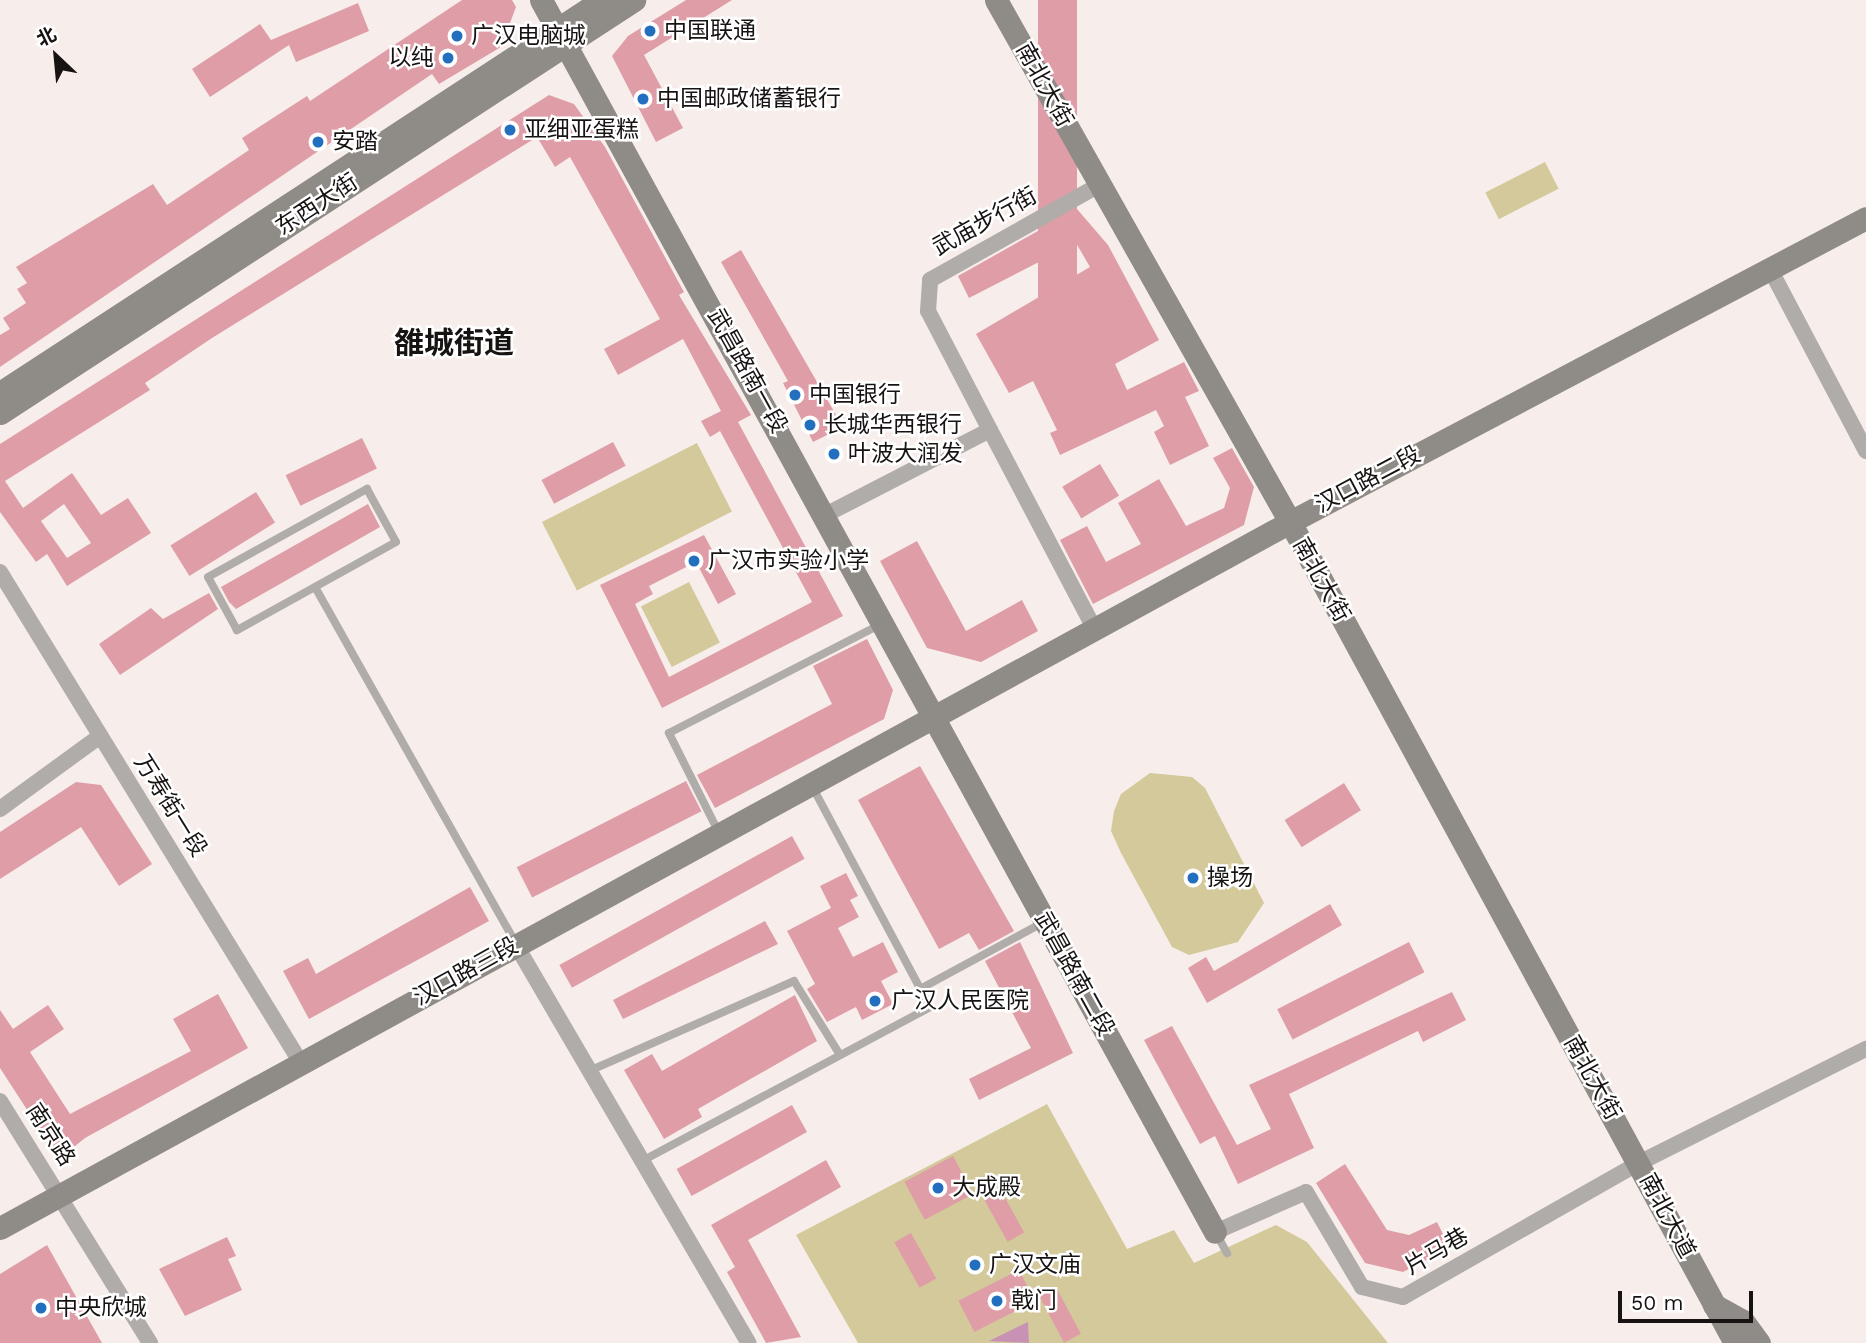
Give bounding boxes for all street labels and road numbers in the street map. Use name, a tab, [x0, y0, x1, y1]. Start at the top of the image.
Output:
street label: 南北大街	[1010, 38, 1078, 132]
street label: 东西大街	[271, 168, 363, 242]
street label: 武庙步行街	[928, 182, 1042, 262]
street label: 武昌路南一段	[701, 304, 793, 438]
street label: 汉口路二段	[1311, 441, 1425, 519]
street label: 南北大街	[1287, 533, 1355, 627]
street label: 万寿街一段	[128, 750, 212, 862]
street label: 武昌路南二段	[1028, 907, 1120, 1041]
street label: 汉口路三段	[409, 932, 523, 1012]
street label: 南北大街	[1558, 1031, 1626, 1125]
street label: 南京路	[20, 1099, 80, 1171]
street label: 南北大道	[1633, 1169, 1701, 1263]
street label: 片马巷	[1400, 1223, 1474, 1281]

